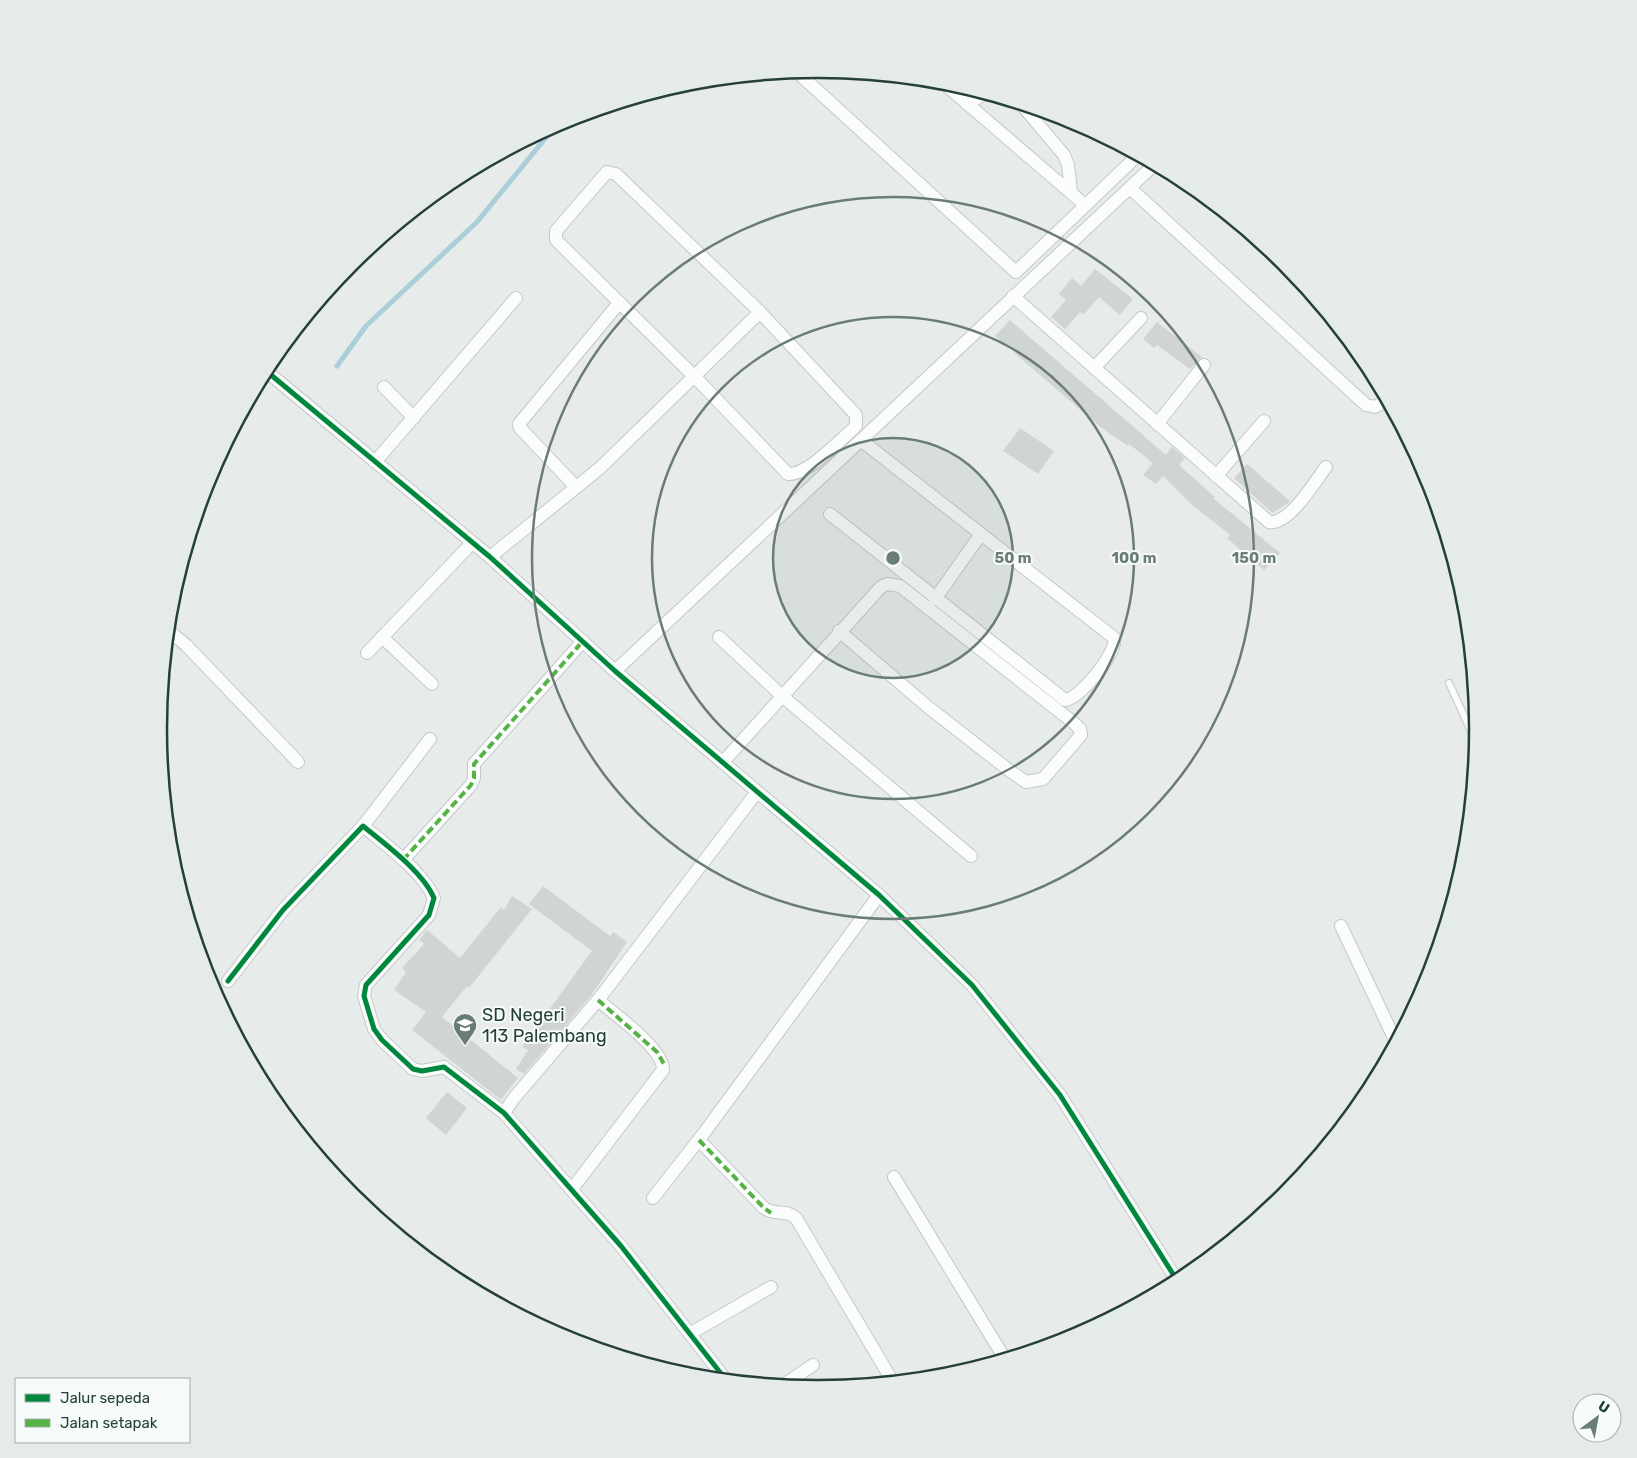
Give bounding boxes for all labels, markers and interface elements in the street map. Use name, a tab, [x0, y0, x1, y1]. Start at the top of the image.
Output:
centre of rings	[884, 549, 902, 567]
text: 50 m	[995, 549, 1031, 567]
text: 100 m	[1112, 549, 1156, 567]
text: 150 m	[1232, 549, 1276, 567]
place label: SD Negeri 113 Palembang	[482, 1004, 607, 1047]
school or university icon: SD Negeri 113 Palembang	[452, 1012, 478, 1046]
legend	[15, 1378, 190, 1443]
text: Jalur sepeda	[60, 1389, 150, 1407]
north arrow	[1572, 1393, 1622, 1443]
text: U	[1595, 1397, 1612, 1417]
text: Jalan setapak	[60, 1414, 158, 1432]

